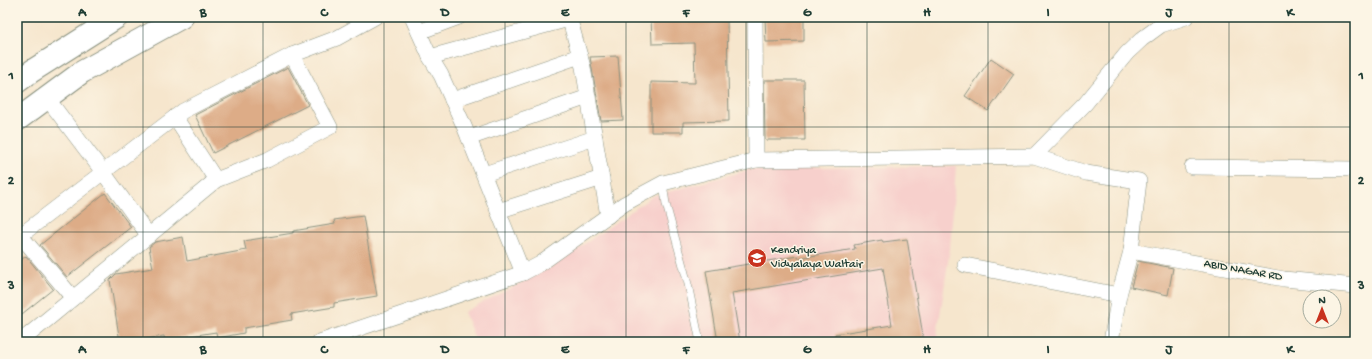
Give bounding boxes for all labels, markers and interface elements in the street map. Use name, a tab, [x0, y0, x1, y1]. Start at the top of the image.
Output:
text: A	[77, 6, 87, 21]
text: B	[199, 6, 208, 21]
text: C	[319, 6, 329, 21]
text: D	[440, 6, 450, 21]
text: E	[561, 6, 570, 21]
text: F	[682, 6, 691, 21]
text: G	[803, 6, 812, 21]
text: H	[923, 6, 931, 21]
text: I	[1046, 6, 1050, 21]
text: J	[1165, 6, 1174, 21]
text: K	[1285, 6, 1295, 21]
text: 1	[7, 69, 14, 84]
text: 1	[1357, 69, 1364, 84]
text: 2	[8, 174, 15, 189]
text: 2	[1358, 174, 1365, 189]
place label: Kendriya Vidyalaya Waltair	[770, 244, 864, 272]
school or university icon: Kendriya Vidyalaya Waltair	[746, 247, 768, 269]
street label: ABID NAGAR RD	[1203, 257, 1284, 285]
text: 3	[7, 279, 15, 294]
text: 3	[1357, 279, 1365, 294]
north arrow	[1302, 289, 1342, 329]
text: N	[1318, 295, 1326, 307]
text: A	[77, 343, 87, 358]
text: B	[199, 343, 208, 358]
text: C	[319, 343, 329, 358]
text: D	[440, 343, 450, 358]
text: E	[561, 343, 570, 358]
text: F	[682, 343, 691, 358]
text: G	[803, 343, 812, 358]
text: H	[923, 343, 931, 358]
text: I	[1046, 343, 1050, 358]
text: J	[1165, 343, 1174, 358]
text: K	[1285, 343, 1295, 358]

